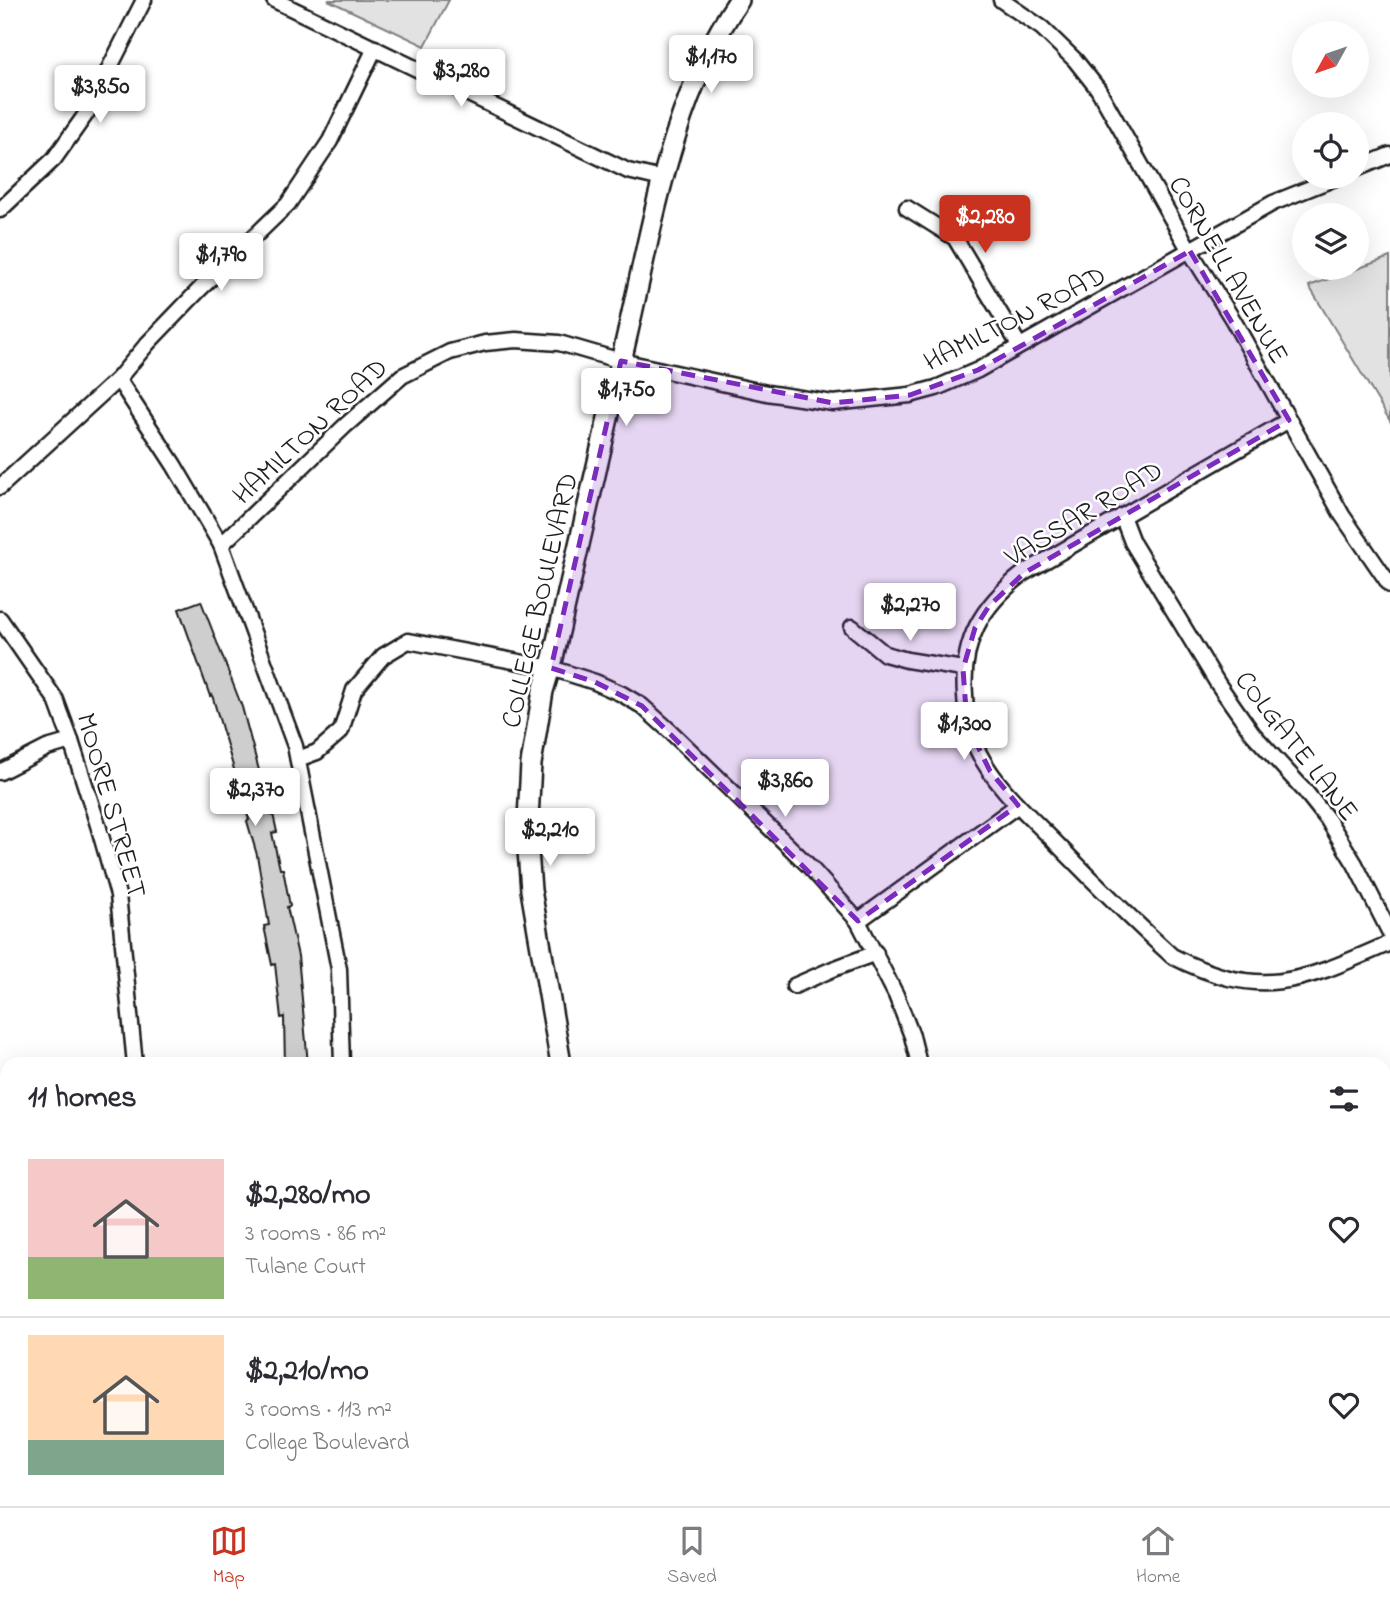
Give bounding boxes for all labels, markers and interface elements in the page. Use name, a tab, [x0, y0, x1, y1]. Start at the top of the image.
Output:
north arrow	[1292, 21, 1368, 98]
map controls	[1292, 21, 1369, 280]
pin: $1,170	[654, 36, 768, 95]
text: $1,170	[685, 41, 737, 74]
pin: $3,280	[404, 50, 518, 109]
text: $3,280	[432, 55, 490, 88]
pin: $3,850	[43, 66, 157, 125]
text: $3,850	[70, 71, 130, 104]
button: locate	[1292, 112, 1369, 189]
street label: CORNELL AVENUE	[1156, 169, 1298, 372]
pin: $2,280	[928, 196, 1042, 255]
text: $2,280	[955, 201, 1015, 234]
button: layers	[1292, 203, 1369, 280]
pin: $1,790	[164, 233, 278, 293]
text: $1,790	[195, 239, 247, 272]
street label: HAMILTON ROAD	[917, 257, 1114, 384]
street label: HAMILTON ROAD	[224, 349, 398, 516]
pin: $1,750	[569, 368, 683, 428]
text: $1,750	[597, 374, 655, 407]
street label: VASSAR ROAD	[997, 452, 1172, 579]
street label: COLLEGE BOULEVARD	[492, 469, 591, 732]
pin: $2,270	[853, 584, 967, 643]
text: $2,270	[880, 589, 940, 622]
street label: COLGATE LANE	[1223, 663, 1367, 831]
pin: $1,300	[907, 702, 1021, 762]
street label: MOORE STREET	[64, 708, 156, 903]
text: $1,300	[937, 708, 991, 741]
pin: $3,860	[728, 760, 842, 819]
text: $3,860	[757, 765, 813, 798]
pin: $2,370	[198, 768, 312, 828]
text: $2,370	[226, 774, 284, 807]
pin: $2,210	[493, 808, 607, 868]
text: $2,210	[521, 814, 579, 847]
text: 11 homes	[28, 1077, 136, 1121]
icon: filters	[1325, 1080, 1363, 1118]
text: $2,280/mo	[245, 1174, 371, 1218]
icon: home	[84, 1187, 168, 1271]
icon: heart	[1325, 1210, 1363, 1248]
text: 3 rooms · 86 m²	[245, 1218, 386, 1251]
text: Tulane Court	[245, 1251, 366, 1284]
text: $2,210/mo	[245, 1350, 369, 1394]
icon: home	[84, 1363, 168, 1447]
icon: heart	[1325, 1386, 1363, 1424]
text: 3 rooms · 113 m²	[245, 1394, 392, 1427]
text: College Boulevard	[245, 1427, 409, 1460]
tab: Map	[210, 1522, 248, 1591]
tab: Saved	[667, 1522, 717, 1591]
tab: Home	[1136, 1522, 1180, 1591]

